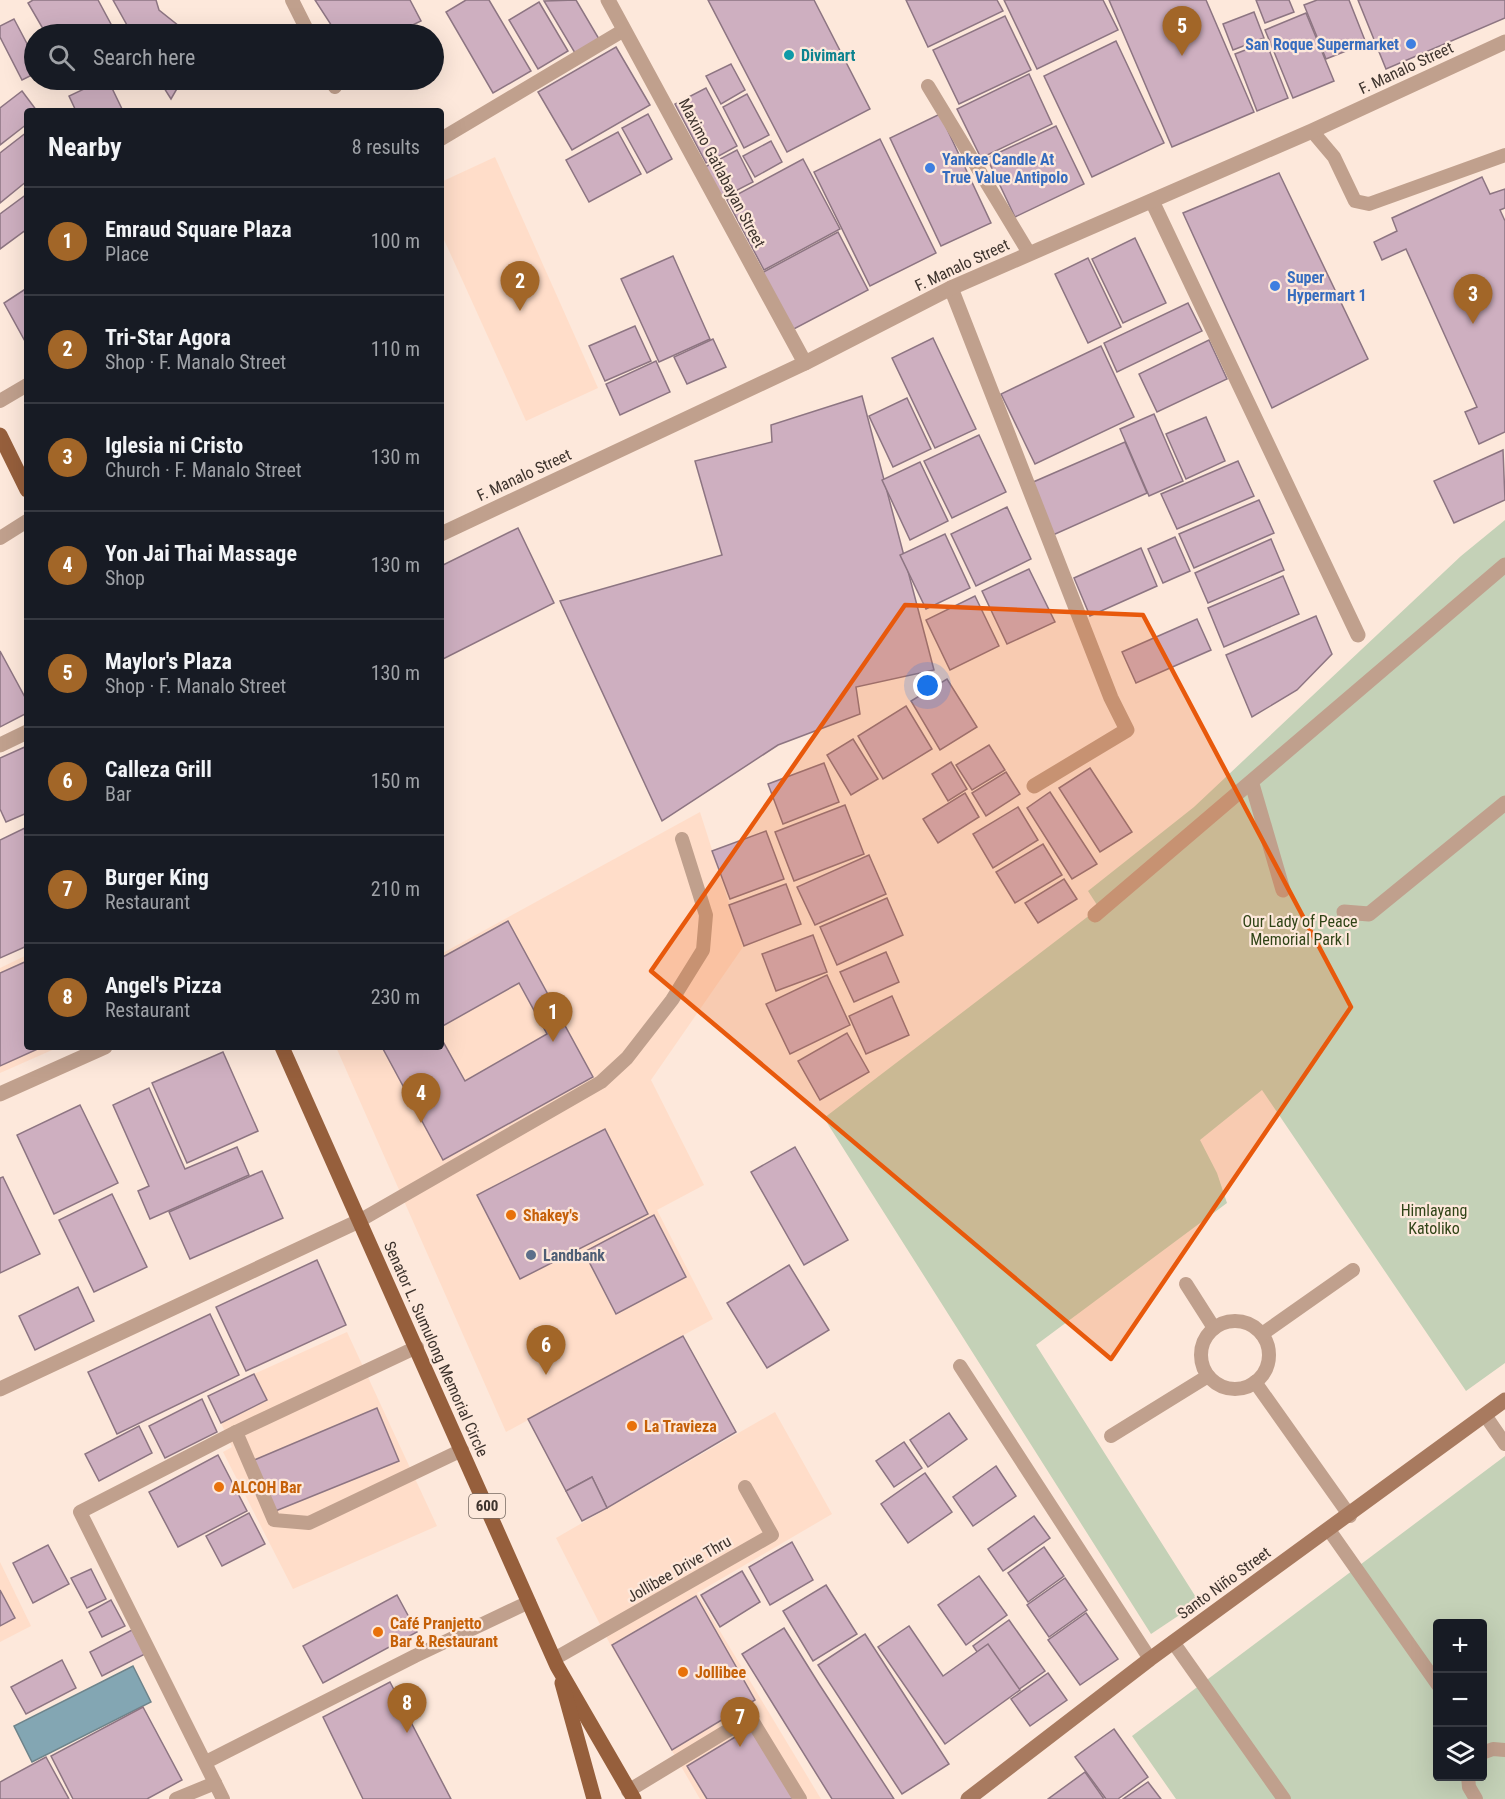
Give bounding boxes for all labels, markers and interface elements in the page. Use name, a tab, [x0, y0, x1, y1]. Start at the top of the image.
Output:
pin: 5	[1162, 7, 1202, 56]
search box	[24, 24, 444, 90]
place label: San Roque Supermarket	[1245, 35, 1399, 54]
marker: San Roque Supermarket	[1404, 37, 1418, 51]
street label: F. Manalo Street	[1356, 38, 1456, 98]
icon: search	[45, 41, 78, 74]
text: Search here	[93, 45, 195, 70]
place label: Divimart	[801, 46, 855, 65]
marker: Divimart	[782, 48, 796, 62]
street label: Maximo Gatlabayan Street	[675, 95, 769, 251]
text: Nearby	[48, 132, 122, 162]
text: 8 results	[352, 135, 420, 159]
place label: Yankee Candle At True Value Antipolo	[942, 150, 1068, 187]
marker: Yankee Candle At True Value Antipolo	[923, 161, 937, 175]
text: Emraud Square Plaza	[105, 217, 292, 242]
text: 1	[62, 229, 73, 253]
text: 100 m	[371, 229, 420, 253]
street label: F. Manalo Street	[912, 235, 1012, 295]
text: Place	[105, 242, 149, 266]
pin: 2	[500, 262, 540, 311]
place label: Super Hypermart 1	[1287, 268, 1367, 305]
pin: 3	[1454, 274, 1492, 324]
marker: Super Hypermart 1	[1268, 279, 1282, 293]
text: Tri-Star Agora	[105, 325, 231, 350]
text: 2	[62, 337, 73, 361]
text: 110 m	[371, 337, 420, 361]
text: Shop · F. Manalo Street	[105, 350, 286, 374]
text: Iglesia ni Cristo	[105, 433, 243, 458]
text: 3	[62, 445, 73, 469]
text: 130 m	[371, 445, 420, 469]
street label: F. Manalo Street	[474, 445, 574, 505]
text: Church · F. Manalo Street	[105, 458, 302, 482]
text: Yon Jai Thai Massage	[105, 541, 297, 566]
text: 4	[62, 553, 73, 577]
text: 130 m	[371, 553, 420, 577]
text: Shop	[105, 566, 145, 590]
text: Maylor's Plaza	[105, 649, 232, 674]
text: 5	[62, 661, 73, 685]
text: 130 m	[371, 661, 420, 685]
your location	[913, 671, 942, 700]
text: Shop · F. Manalo Street	[105, 674, 286, 698]
text: Calleza Grill	[105, 757, 212, 782]
text: 6	[62, 769, 73, 793]
text: 150 m	[371, 769, 420, 793]
text: Bar	[105, 782, 132, 806]
text: Burger King	[105, 865, 209, 890]
text: 7	[62, 877, 73, 901]
text: 210 m	[371, 877, 420, 901]
text: Restaurant	[105, 890, 190, 914]
park label: Our Lady of Peace Memorial Park I	[1242, 912, 1358, 949]
text: Angel's Pizza	[105, 973, 222, 998]
text: 8	[62, 985, 73, 1009]
text: 230 m	[371, 985, 420, 1009]
pin: 1	[534, 992, 572, 1042]
text: Restaurant	[105, 998, 190, 1022]
pin: 4	[402, 1074, 440, 1123]
park label: Himlayang Katoliko	[1401, 1201, 1467, 1238]
place label: Shakey's	[523, 1206, 578, 1225]
marker: Shakey's	[504, 1208, 518, 1222]
street label: Senator L. Sumulong Memorial Circle	[380, 1238, 492, 1460]
place label: Landbank	[543, 1246, 605, 1265]
marker: Landbank	[524, 1248, 538, 1262]
pin: 6	[526, 1326, 566, 1375]
place label: La Travieza	[644, 1417, 717, 1436]
marker: La Travieza	[625, 1419, 639, 1433]
place label: ALCOH Bar	[231, 1478, 302, 1497]
marker: ALCOH Bar	[212, 1480, 226, 1494]
road number: 600	[469, 1494, 505, 1518]
street label: Jollibee Drive Thru	[623, 1531, 735, 1607]
street label: Santo Niño Street	[1174, 1543, 1275, 1623]
place label: Café Pranjetto Bar & Restaurant	[390, 1614, 498, 1651]
map controls	[1433, 1619, 1487, 1781]
button: +	[1433, 1619, 1487, 1673]
marker: Café Pranjetto Bar & Restaurant	[371, 1625, 385, 1639]
place label: Jollibee	[695, 1663, 746, 1682]
marker: Jollibee	[676, 1665, 690, 1679]
button: −	[1433, 1673, 1487, 1727]
pin: 8	[388, 1684, 426, 1733]
pin: 7	[720, 1698, 760, 1747]
button: layers	[1433, 1727, 1487, 1781]

